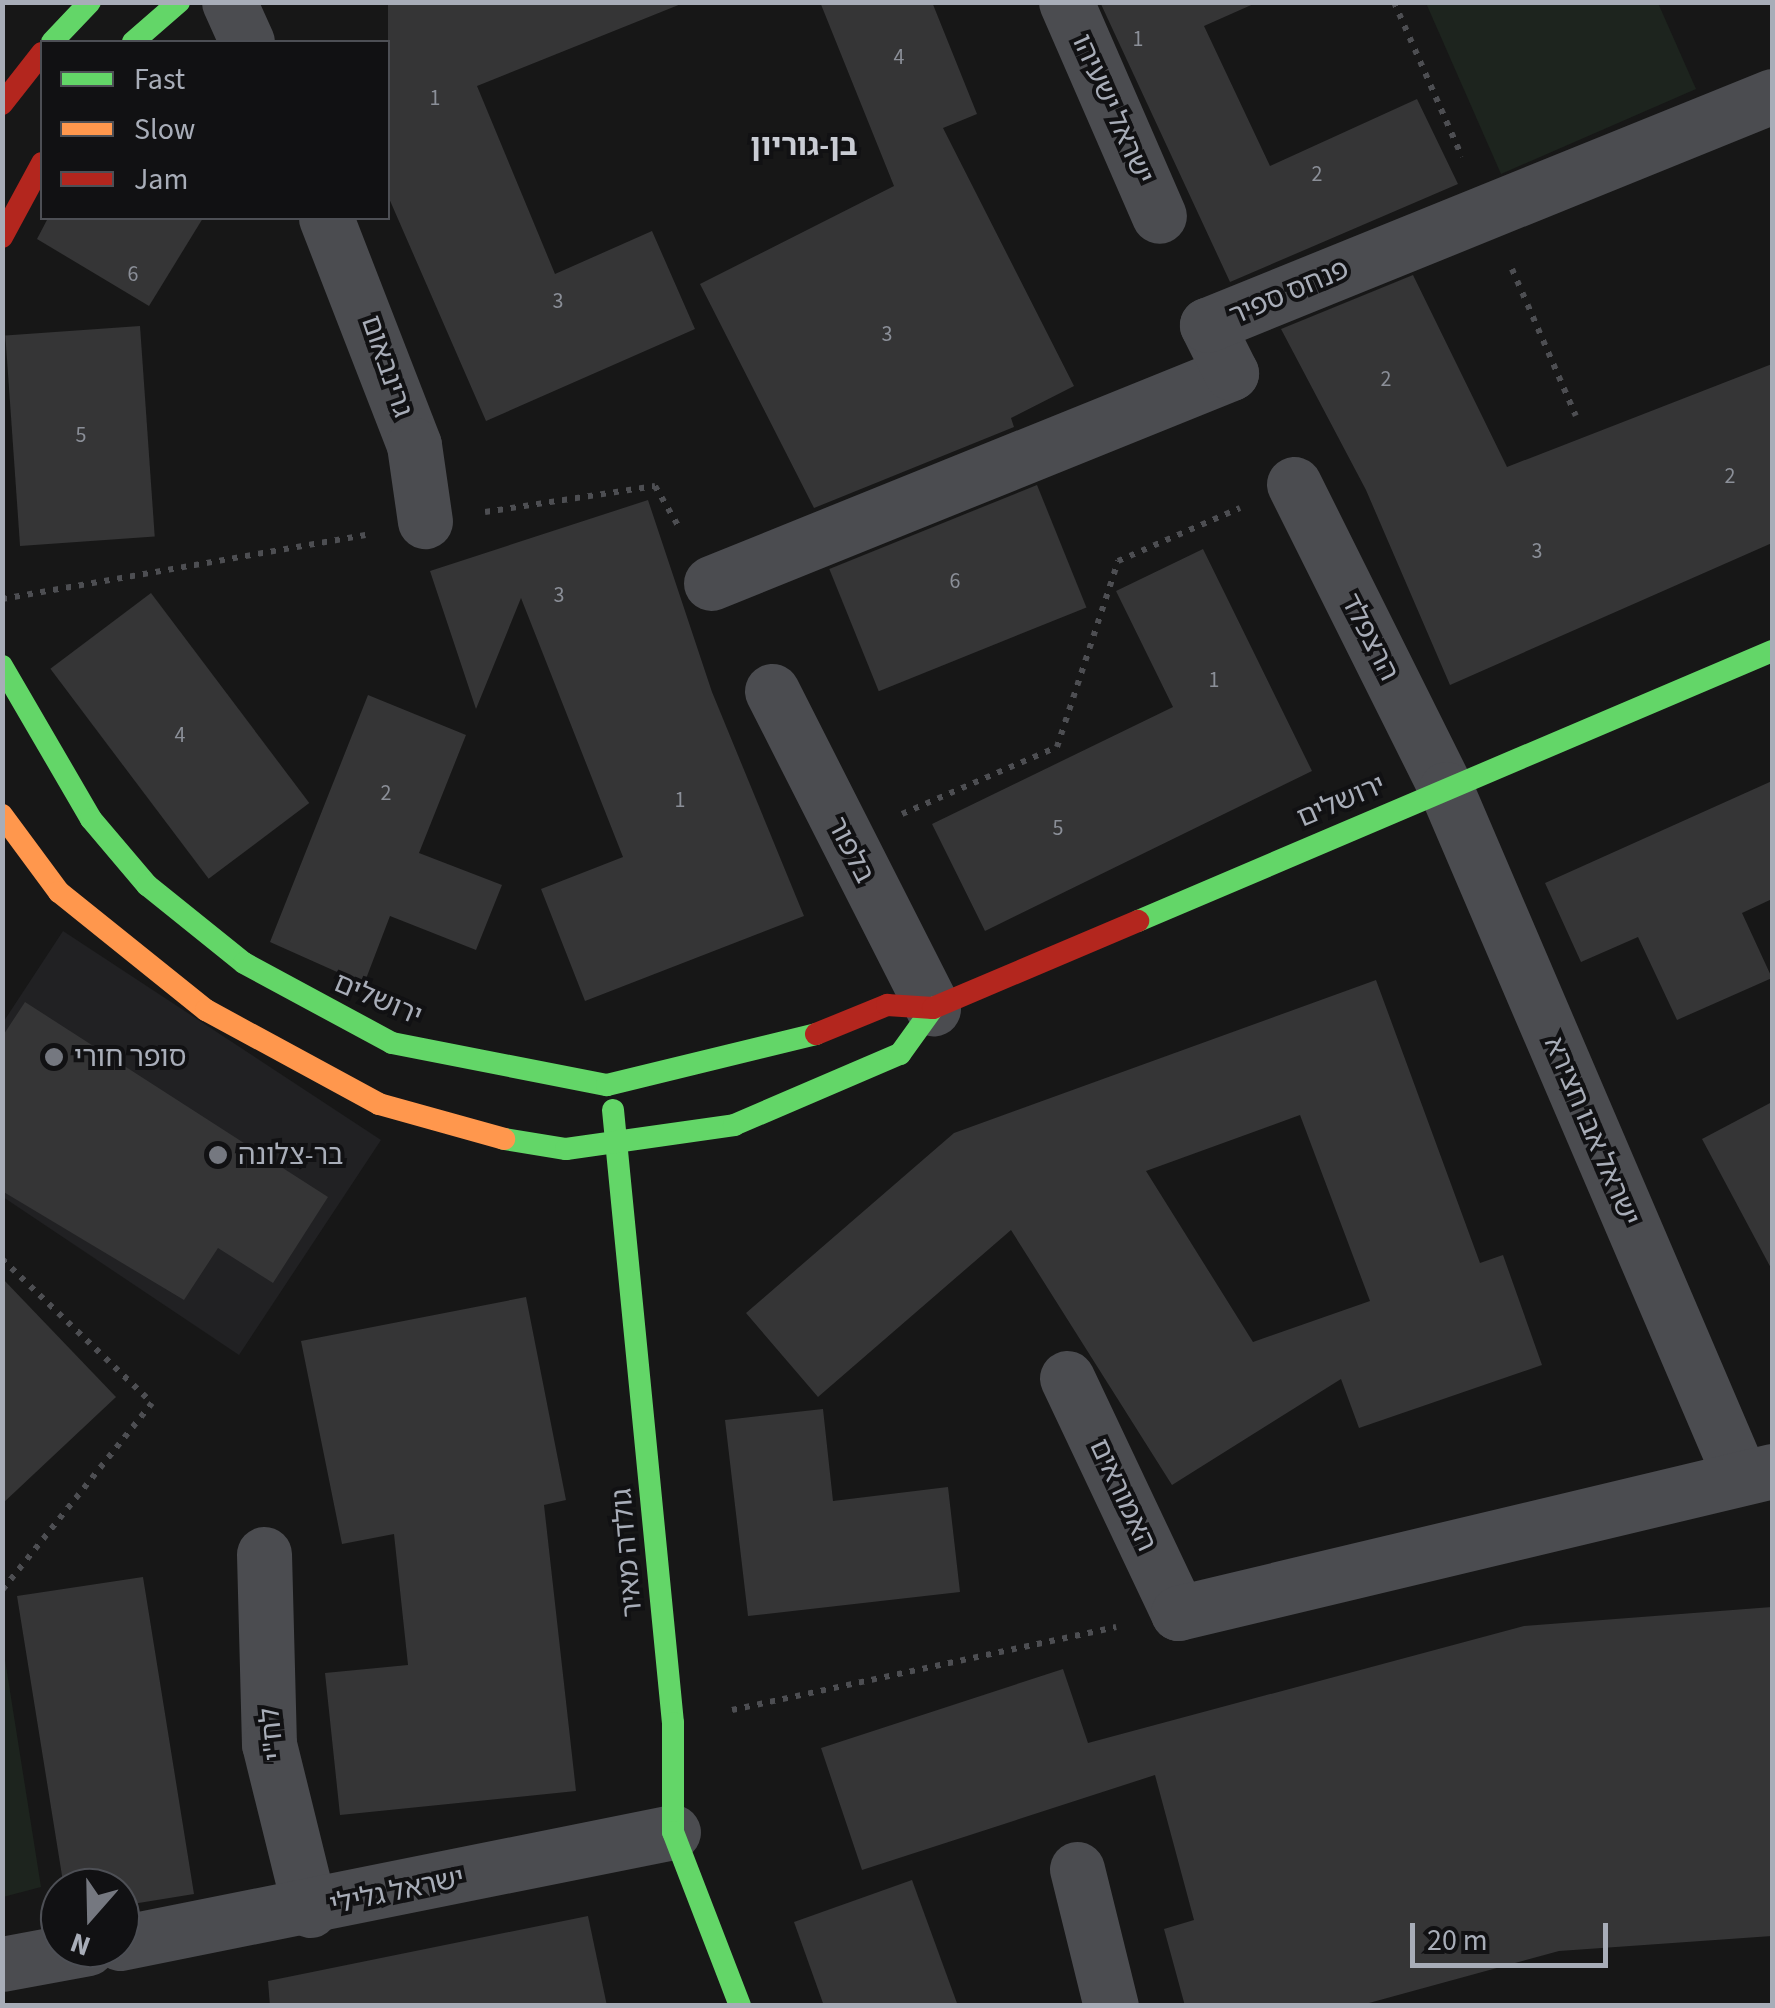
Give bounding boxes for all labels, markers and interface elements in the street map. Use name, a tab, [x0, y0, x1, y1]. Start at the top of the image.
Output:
house number: 1	[1133, 27, 1143, 53]
street label: ישראל ישעיהו	[1065, 29, 1161, 189]
legend	[40, 40, 390, 220]
house number: 4	[894, 45, 904, 71]
text: Fast	[134, 58, 185, 101]
house number: 1	[430, 86, 440, 112]
text: Slow	[134, 108, 195, 151]
district label: בן-גוריון	[750, 128, 858, 164]
text: Jam	[134, 158, 188, 201]
house number: 2	[1312, 162, 1322, 188]
street label: פנחס ספיר	[1224, 252, 1354, 332]
house number: 6	[128, 262, 138, 288]
house number: 3	[553, 289, 563, 315]
street label: גרינבאום	[354, 311, 420, 421]
house number: 3	[882, 322, 892, 348]
house number: 2	[1381, 367, 1391, 393]
house number: 5	[76, 423, 86, 449]
house number: 2	[1725, 464, 1735, 490]
house number: 3	[1532, 539, 1542, 565]
house number: 6	[950, 569, 960, 595]
house number: 3	[554, 583, 564, 609]
street label: הרצפלד	[1334, 588, 1406, 686]
house number: 1	[1209, 668, 1219, 694]
house number: 4	[175, 723, 185, 749]
street label: ירושלים	[1292, 767, 1390, 835]
house number: 2	[381, 781, 391, 807]
house number: 1	[675, 788, 685, 814]
street label: בלפור	[820, 811, 882, 889]
house number: 5	[1053, 816, 1063, 842]
street label: ירושלים	[329, 965, 427, 1033]
street label: ישראל אבו חצירא	[1537, 1031, 1647, 1231]
place label: סופר חורי	[74, 1040, 186, 1074]
marker: סופר חורי	[43, 1046, 65, 1068]
place label: בר-צלונה	[238, 1138, 343, 1172]
marker: בר-צלונה	[207, 1144, 229, 1166]
street label: האמוראים	[1082, 1433, 1164, 1557]
street label: גולדה מאיר	[605, 1487, 649, 1619]
street label: לח"י	[253, 1706, 291, 1762]
street label: ישראל גלילי	[327, 1860, 467, 1922]
north arrow	[40, 1868, 140, 1968]
scale bar	[1415, 1903, 1612, 1965]
text: 20 m	[1427, 1919, 1488, 1962]
text: N	[65, 1922, 96, 1966]

